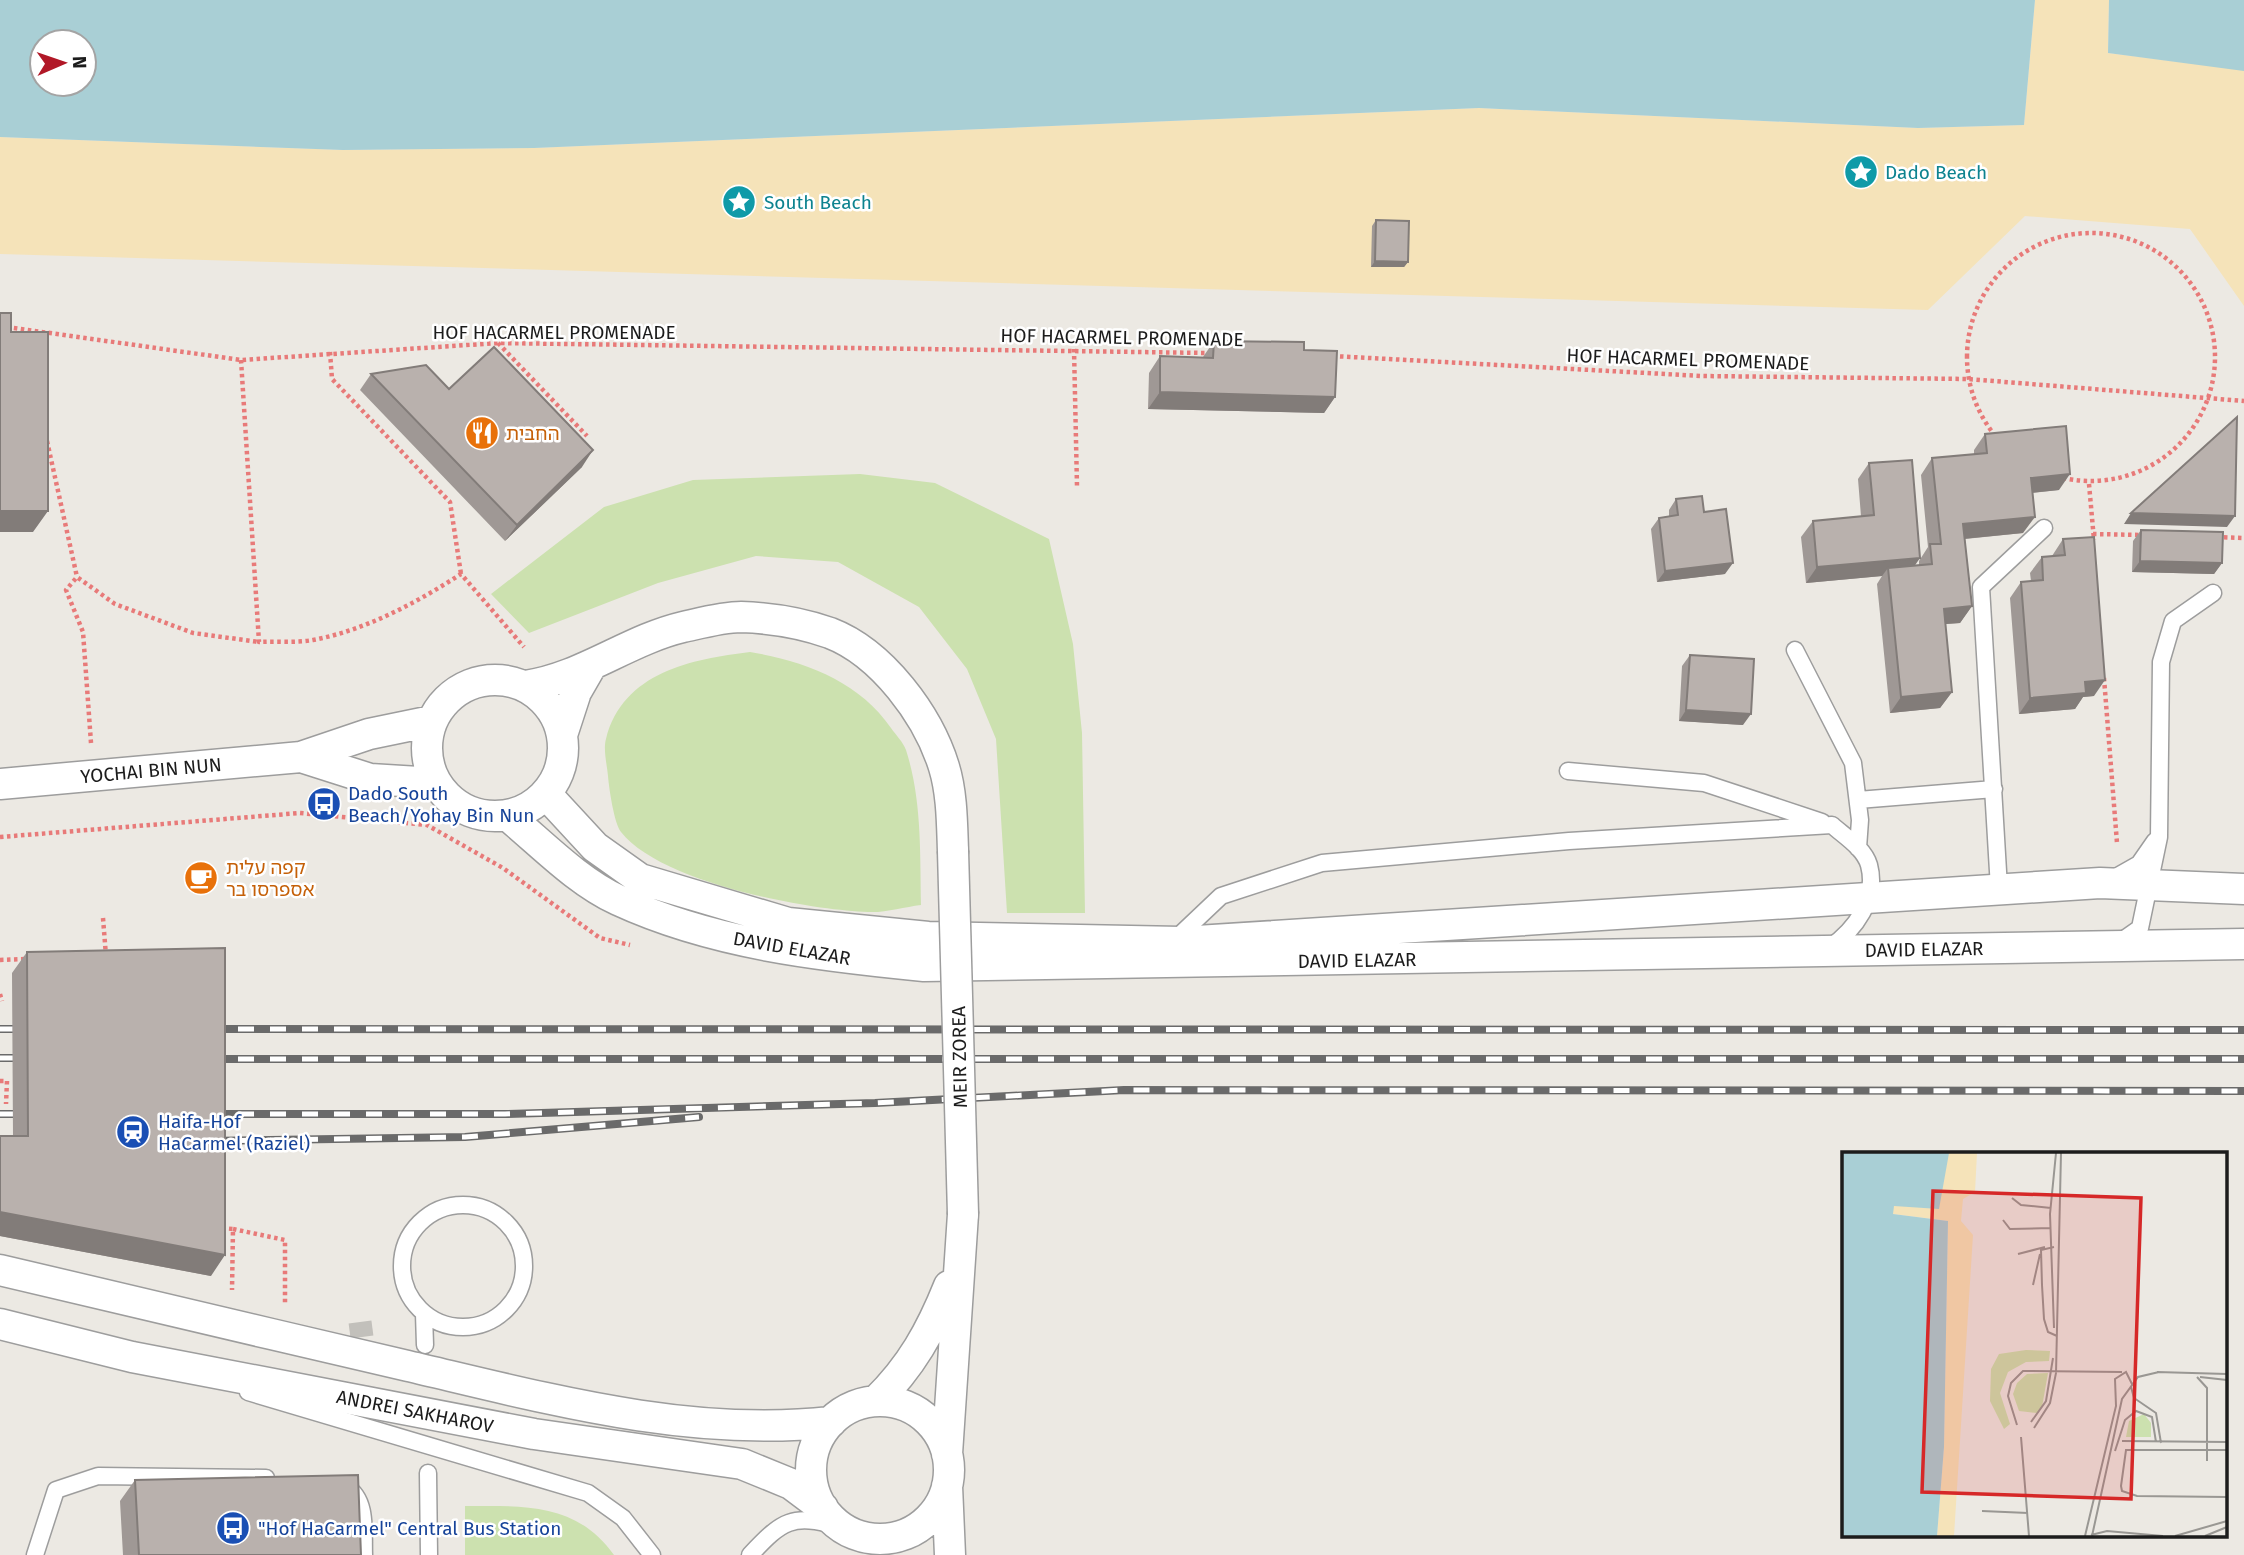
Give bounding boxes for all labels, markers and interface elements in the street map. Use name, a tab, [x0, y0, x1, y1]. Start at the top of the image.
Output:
north arrow	[28, 28, 98, 98]
text: N	[68, 56, 91, 69]
place icon: Dado Beach	[1842, 153, 1880, 191]
place label: Dado Beach	[1885, 161, 1987, 184]
place icon: South Beach	[720, 183, 758, 221]
place label: South Beach	[764, 191, 872, 214]
street label: HOF HACARMEL PROMENADE	[432, 321, 676, 344]
street label: HOF HACARMEL PROMENADE	[1000, 324, 1244, 351]
street label: HOF HACARMEL PROMENADE	[1566, 344, 1810, 375]
restaurant icon: החבית	[463, 414, 501, 452]
place label: החבית	[506, 422, 560, 445]
street label: YOCHAI BIN NUN	[79, 753, 223, 788]
place label: Dado South Beach/Yohay Bin Nun	[348, 782, 534, 827]
bus stop icon: Dado South Beach/Yohay Bin Nun	[305, 785, 343, 823]
place label: קפה עלית אספרסו בר	[226, 856, 314, 901]
cafe icon: קפה עלית אספרסו בר	[182, 859, 220, 897]
street label: DAVID ELAZAR	[731, 927, 853, 970]
street label: DAVID ELAZAR	[1864, 937, 1984, 962]
street label: DAVID ELAZAR	[1297, 948, 1417, 973]
street label: MEIR ZOREA	[947, 1006, 972, 1108]
place label: Haifa-Hof HaCarmel (Raziel)	[158, 1110, 310, 1155]
station icon: Haifa-Hof HaCarmel (Raziel)	[114, 1113, 152, 1151]
inset map	[1842, 1152, 2226, 1538]
street label: ANDREI SAKHAROV	[334, 1385, 496, 1438]
bus stop icon: "Hof HaCarmel" Central Bus Station	[214, 1509, 252, 1547]
place label: "Hof HaCarmel" Central Bus Station	[258, 1517, 561, 1540]

